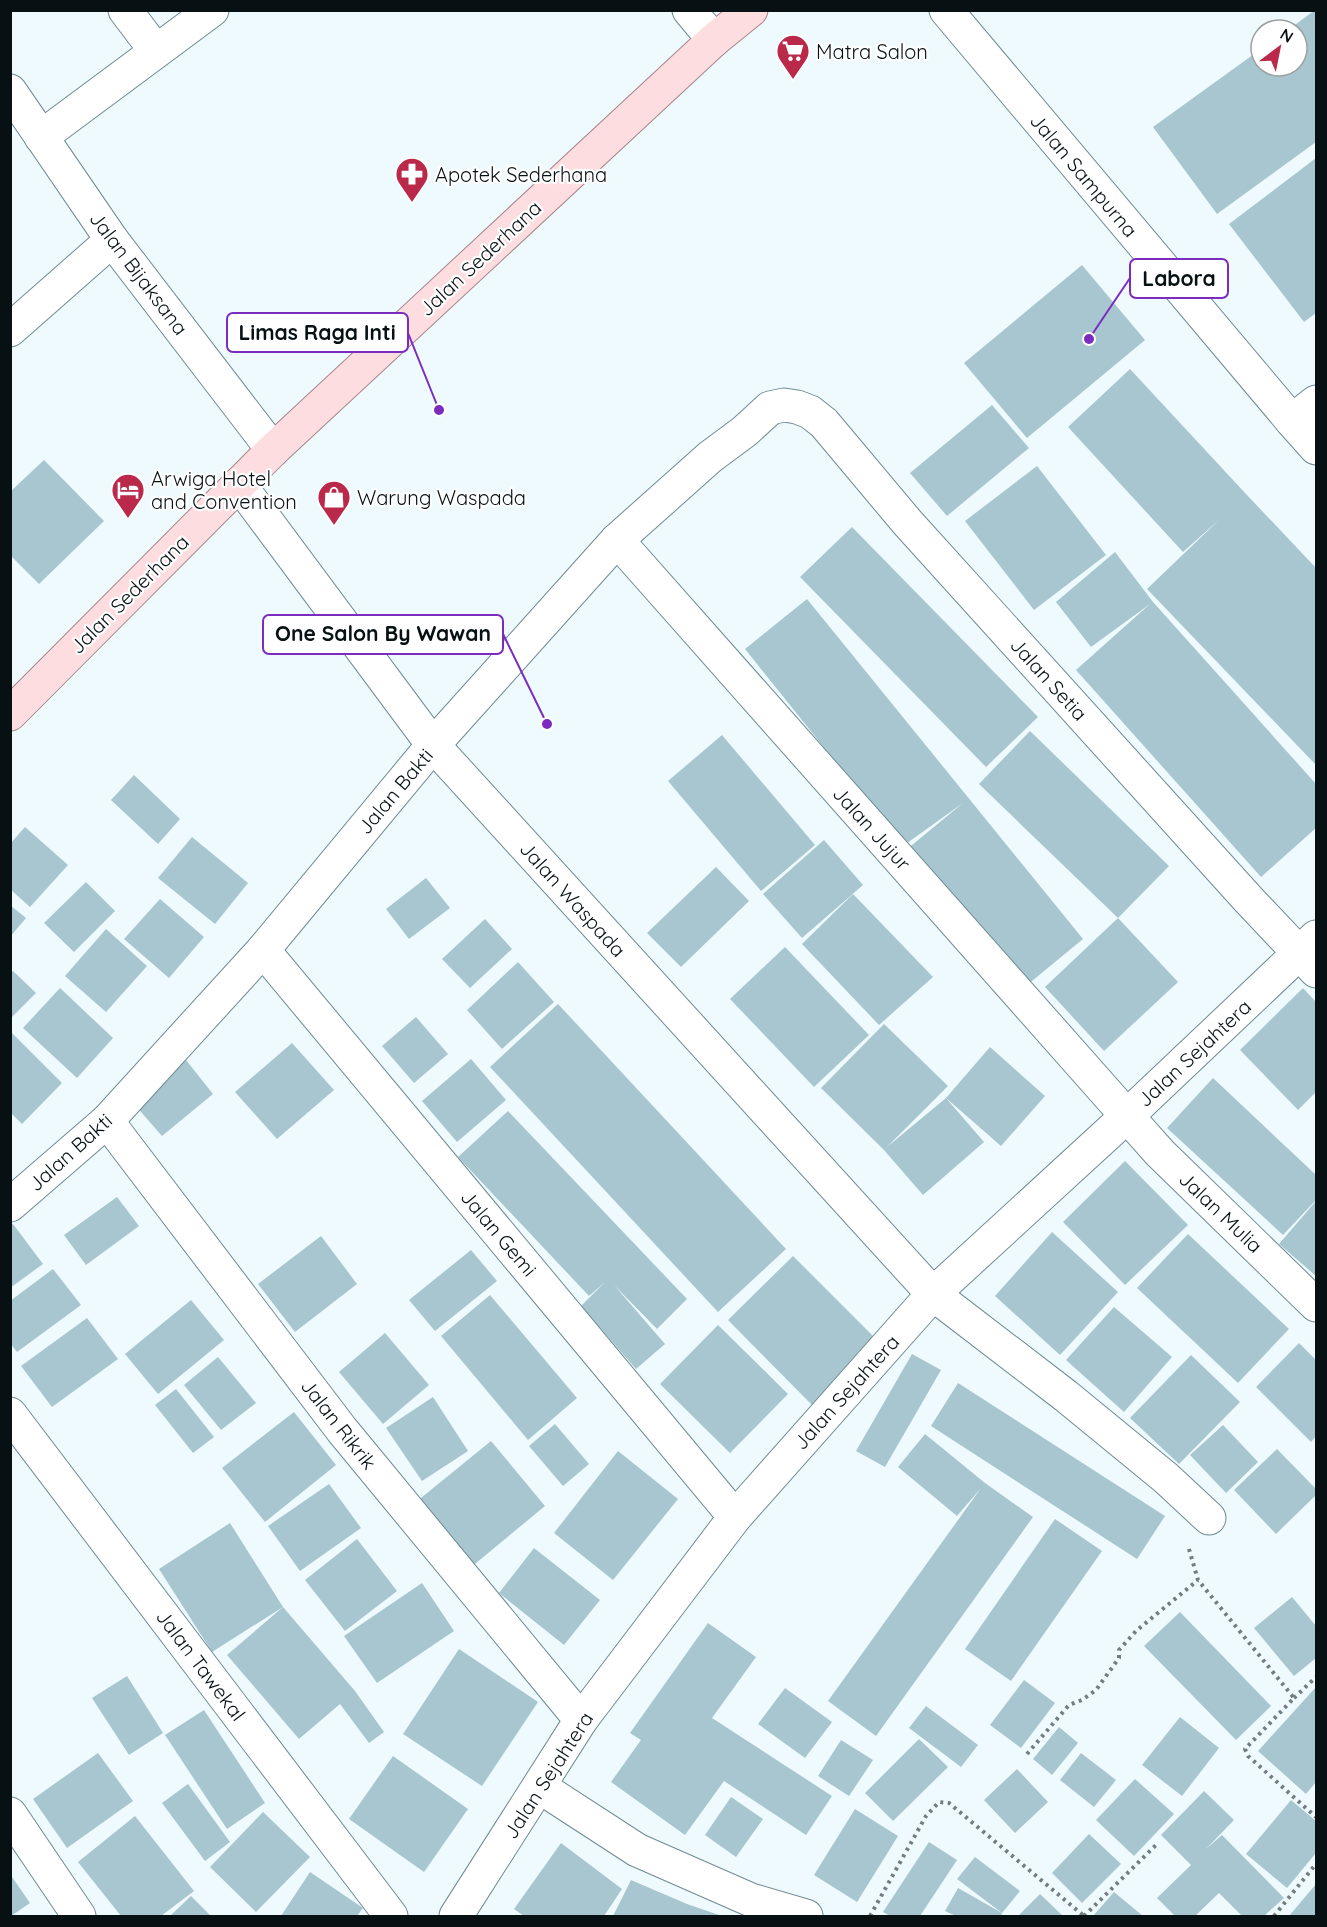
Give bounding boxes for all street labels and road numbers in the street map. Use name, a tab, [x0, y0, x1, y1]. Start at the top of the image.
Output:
street label: Jalan Sampurna	[1025, 108, 1143, 242]
street label: Jalan Sederhana	[414, 195, 546, 321]
street label: Jalan Bijaksana	[84, 206, 194, 340]
street label: Jalan Sederhana	[64, 529, 194, 659]
street label: Jalan Setia	[1005, 632, 1093, 726]
street label: Jalan Bakti	[352, 743, 438, 839]
street label: Jalan Jujur	[828, 781, 916, 875]
street label: Jalan Waspada	[515, 836, 631, 962]
street label: Jalan Sejahtera	[1132, 994, 1256, 1112]
street label: Jalan Bakti	[23, 1108, 117, 1196]
street label: Jalan Mulia	[1174, 1166, 1268, 1258]
street label: Jalan Gemi	[456, 1185, 542, 1281]
street label: Jalan Sejahtera	[788, 1329, 904, 1455]
street label: Jalan Rikrik	[296, 1374, 382, 1474]
street label: Jalan Tawekal	[151, 1604, 251, 1726]
street label: Jalan Sejahtera	[498, 1707, 598, 1843]

